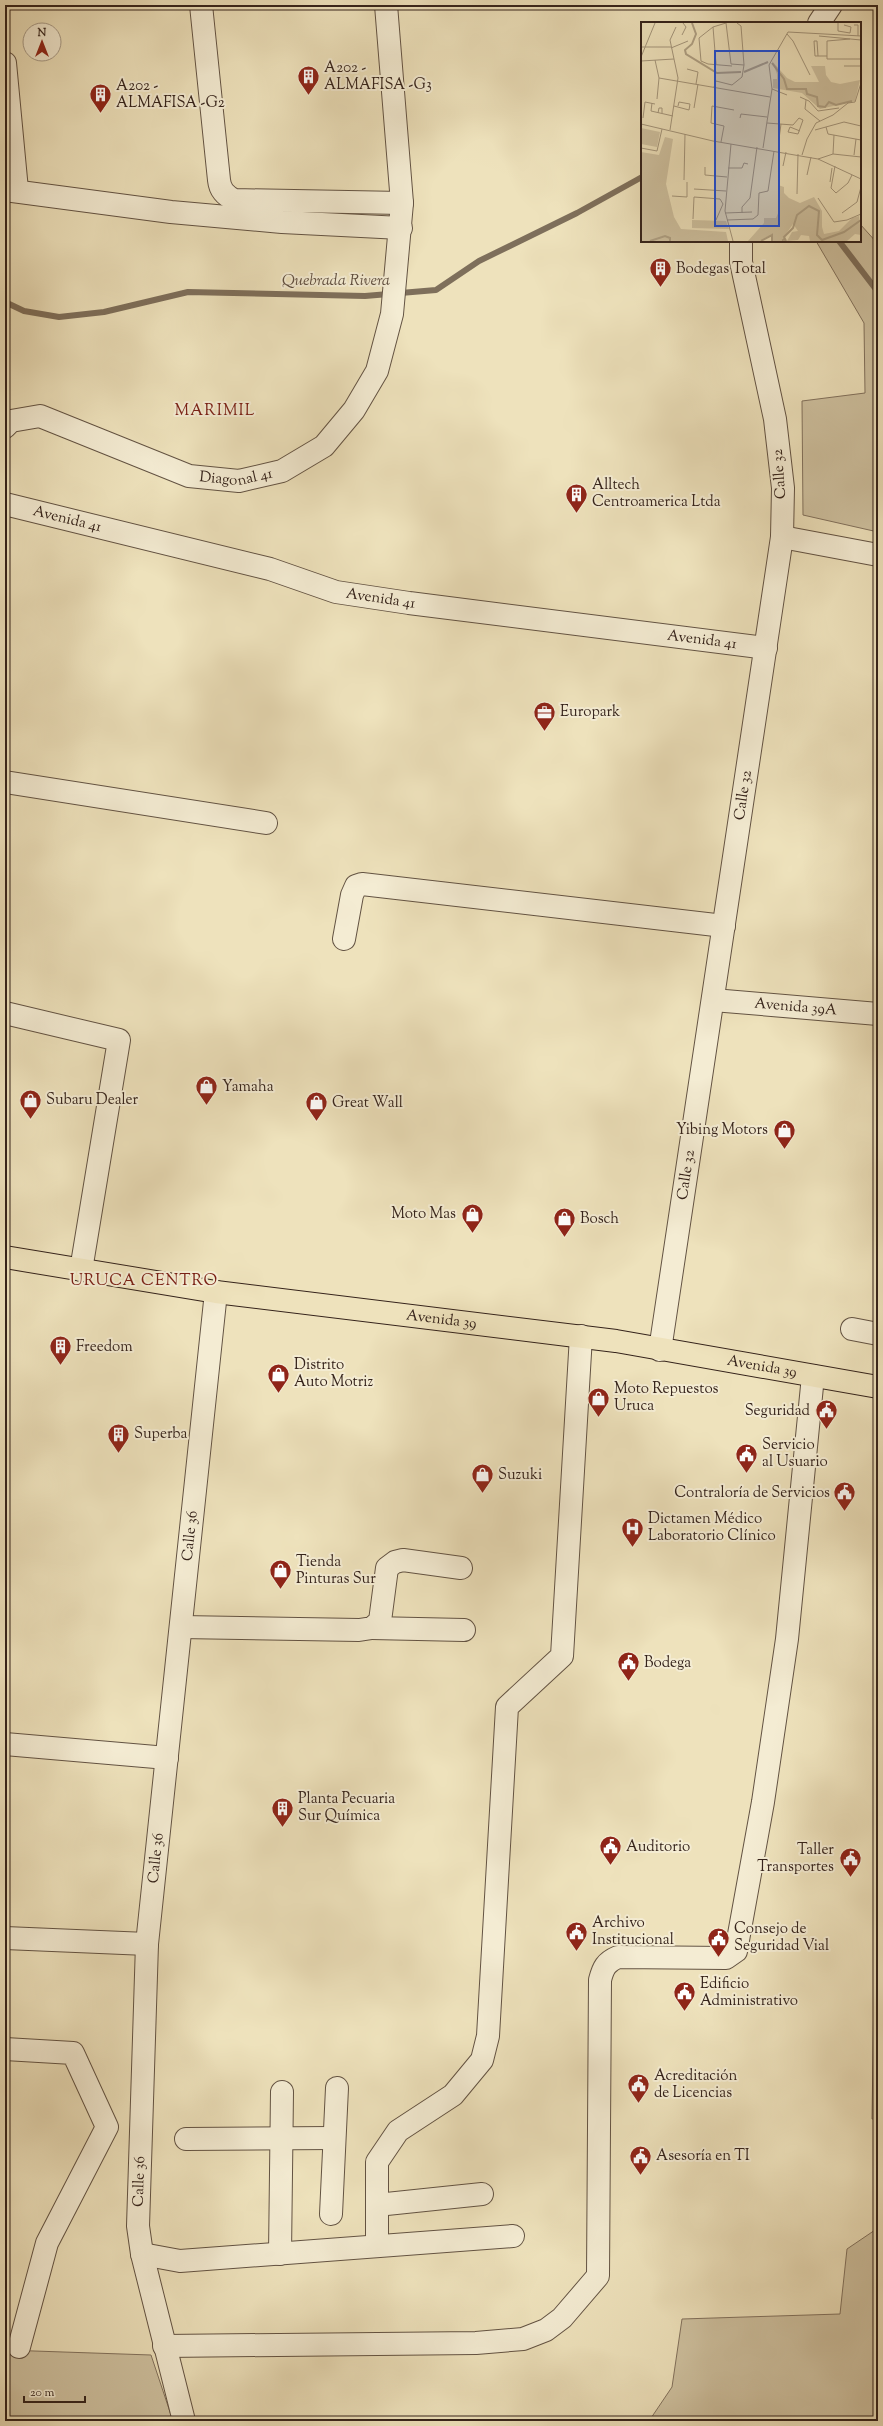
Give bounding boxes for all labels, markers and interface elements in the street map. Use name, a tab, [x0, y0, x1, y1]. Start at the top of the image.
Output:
north arrow	[22, 22, 62, 62]
inset map	[641, 22, 861, 242]
text: N	[37, 25, 47, 41]
place label: A202 - ALMAFISA -G3	[324, 58, 432, 96]
building icon: A202 - ALMAFISA -G3	[295, 64, 321, 97]
place label: A202 - ALMAFISA -G2	[116, 76, 225, 114]
building icon: A202 - ALMAFISA -G2	[88, 82, 114, 115]
building icon: Bodegas Total	[648, 256, 674, 289]
place label: Bodegas Total	[676, 259, 766, 280]
water label: Quebrada Rivera	[282, 270, 390, 293]
district label: MARIMIL	[174, 400, 256, 423]
street label: Calle 32	[768, 448, 792, 500]
street label: Diagonal 41	[198, 463, 275, 492]
place label: Alltech Centroamerica Ltda	[592, 475, 721, 513]
building icon: Alltech Centroamerica Ltda	[564, 481, 590, 514]
street label: Avenida 41	[31, 501, 104, 538]
street label: Avenida 41	[345, 583, 417, 614]
street label: Avenida 41	[666, 625, 738, 655]
office icon: Europark	[531, 699, 557, 732]
place label: Europark	[560, 702, 620, 723]
street label: Calle 32	[729, 769, 757, 822]
street label: Avenida 39A	[754, 993, 838, 1021]
shop icon: Yamaha	[194, 1074, 220, 1107]
place label: Yamaha	[222, 1077, 274, 1098]
shop icon: Subaru Dealer	[17, 1087, 43, 1120]
place label: Subaru Dealer	[46, 1090, 139, 1111]
shop icon: Great Wall	[303, 1090, 329, 1123]
place label: Great Wall	[332, 1093, 403, 1114]
shop icon: Yibing Motors	[771, 1117, 797, 1150]
place label: Yibing Motors	[676, 1120, 768, 1141]
street label: Calle 32	[672, 1149, 700, 1201]
shop icon: Moto Mas	[459, 1201, 485, 1234]
place label: Moto Mas	[391, 1204, 456, 1225]
shop icon: Bosch	[552, 1206, 578, 1239]
place label: Bosch	[580, 1209, 619, 1230]
district label: URUCA CENTRO	[70, 1270, 218, 1293]
street label: Avenida 39	[405, 1305, 478, 1334]
building icon: Freedom	[48, 1334, 74, 1367]
place label: Freedom	[76, 1337, 133, 1358]
street label: Avenida 39	[725, 1350, 799, 1383]
place label: Distrito Auto Motriz	[294, 1355, 374, 1393]
shop icon: Distrito Auto Motriz	[266, 1361, 292, 1394]
place label: Moto Repuestos Uruca	[614, 1379, 719, 1417]
shop icon: Moto Repuestos Uruca	[585, 1385, 611, 1418]
public building icon: Seguridad	[813, 1398, 839, 1431]
place label: Seguridad	[745, 1401, 811, 1422]
building icon: Superba	[106, 1421, 132, 1454]
place label: Superba	[134, 1424, 188, 1445]
place label: Servicio al Usuario	[762, 1435, 828, 1473]
public building icon: Servicio al Usuario	[733, 1441, 759, 1474]
shop icon: Suzuki	[470, 1462, 496, 1495]
place label: Suzuki	[498, 1465, 542, 1486]
public building icon: Contraloría de Servicios	[832, 1480, 858, 1513]
place label: Contraloría de Servicios	[674, 1483, 830, 1504]
place label: Dictamen Médico Laboratorio Clínico	[648, 1509, 776, 1547]
street label: Calle 36	[177, 1510, 203, 1562]
hospital icon: Dictamen Médico Laboratorio Clínico	[619, 1515, 645, 1548]
place label: Tienda Pinturas Sur	[296, 1552, 376, 1590]
shop icon: Tienda Pinturas Sur	[267, 1558, 293, 1591]
public building icon: Bodega	[616, 1650, 642, 1683]
place label: Bodega	[644, 1653, 691, 1674]
place label: Planta Pecuaria Sur Química	[298, 1789, 395, 1827]
building icon: Planta Pecuaria Sur Química	[270, 1795, 296, 1828]
street label: Calle 36	[143, 1832, 169, 1884]
public building icon: Auditorio	[598, 1834, 624, 1867]
place label: Auditorio	[626, 1837, 690, 1858]
place label: Taller Transportes	[757, 1840, 834, 1878]
public building icon: Taller Transportes	[837, 1846, 863, 1879]
place label: Archivo Institucional	[592, 1913, 674, 1951]
public building icon: Archivo Institucional	[563, 1919, 589, 1952]
place label: Consejo de Seguridad Vial	[734, 1919, 829, 1957]
public building icon: Consejo de Seguridad Vial	[706, 1925, 732, 1958]
place label: Edificio Administrativo	[700, 1974, 798, 2012]
public building icon: Edificio Administrativo	[672, 1980, 698, 2013]
place label: Acreditación de Licencias	[654, 2066, 738, 2104]
public building icon: Acreditación de Licencias	[626, 2072, 652, 2105]
public building icon: Asesoría en TI	[628, 2143, 654, 2176]
place label: Asesoría en TI	[656, 2146, 750, 2167]
street label: Calle 36	[128, 2156, 151, 2207]
scale bar	[24, 2378, 85, 2404]
text: 20 m	[30, 2384, 55, 2402]

